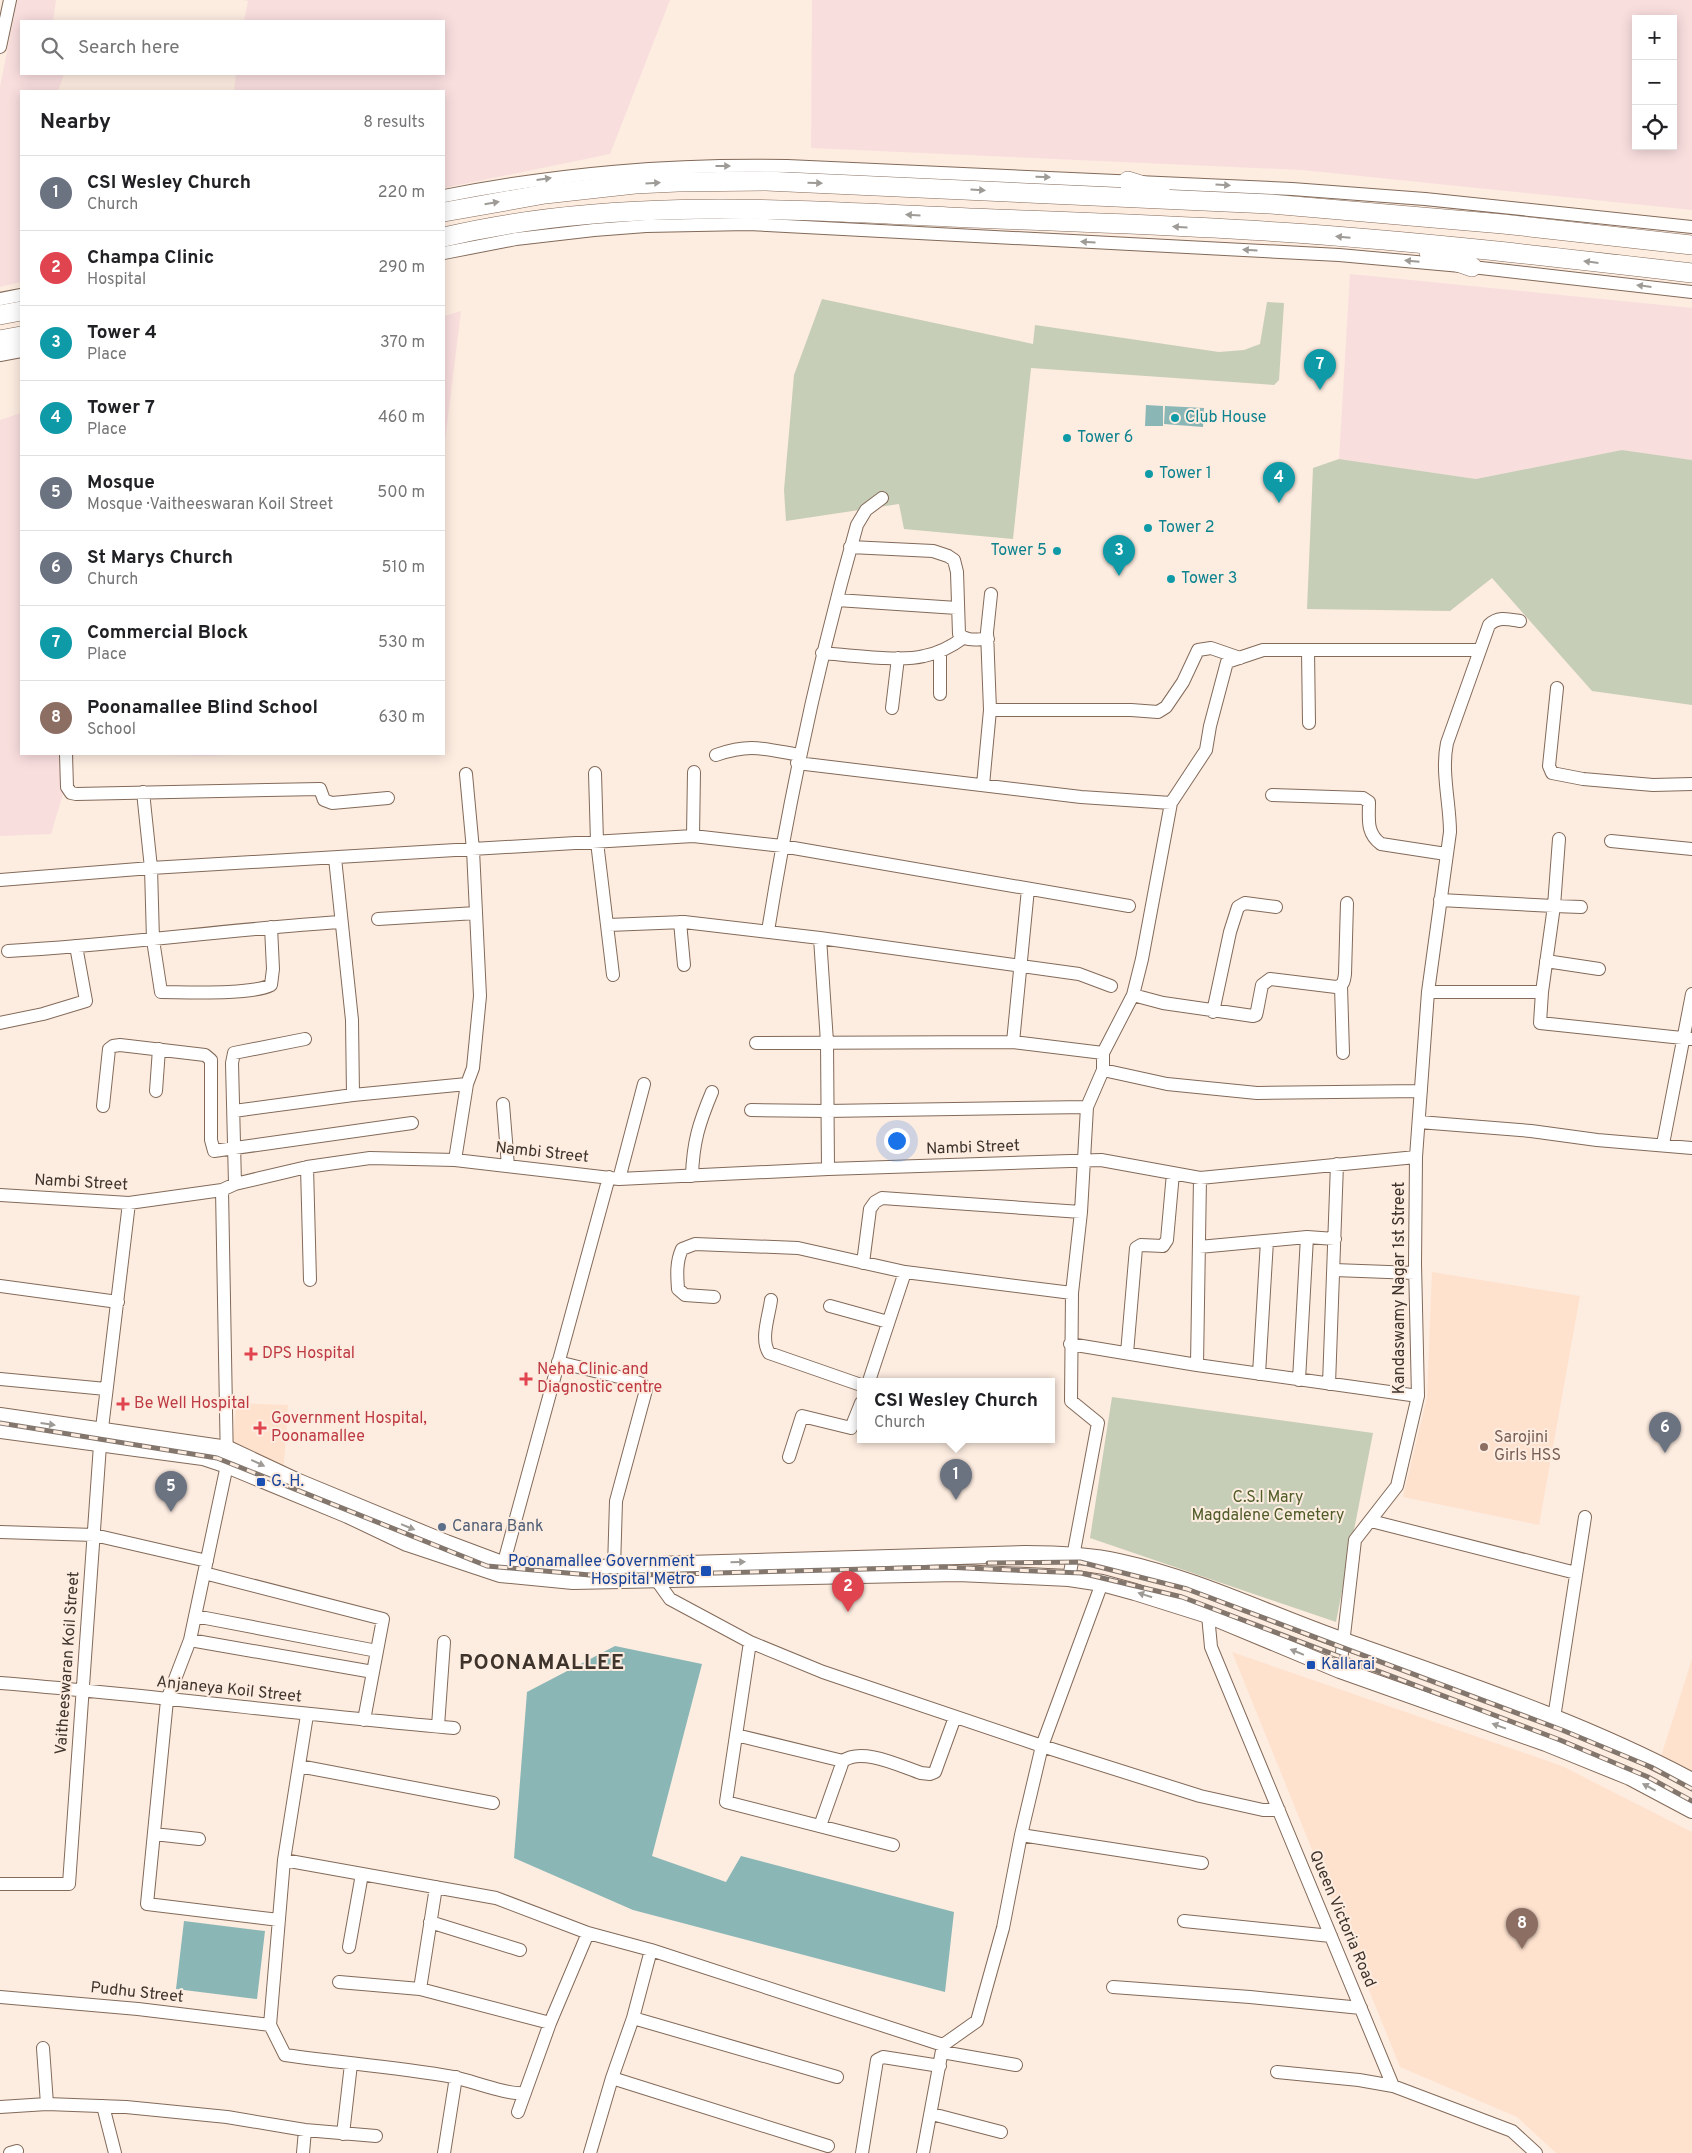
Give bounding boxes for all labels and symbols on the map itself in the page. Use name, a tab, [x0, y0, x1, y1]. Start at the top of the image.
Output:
one-way arrow	[715, 162, 731, 170]
one-way arrow	[1035, 173, 1051, 181]
one-way arrow	[536, 175, 552, 183]
one-way arrow	[645, 179, 661, 187]
one-way arrow	[807, 179, 823, 187]
one-way arrow	[1215, 181, 1231, 189]
one-way arrow	[970, 187, 986, 195]
one-way arrow	[484, 199, 499, 207]
one-way arrow	[905, 211, 921, 219]
one-way arrow	[1172, 223, 1188, 231]
one-way arrow	[1334, 232, 1350, 240]
one-way arrow	[1080, 237, 1096, 245]
one-way arrow	[1242, 245, 1258, 253]
one-way arrow	[1404, 257, 1420, 265]
one-way arrow	[1583, 258, 1599, 266]
one-way arrow	[1635, 282, 1651, 290]
pin: 7	[1304, 349, 1336, 390]
place label: Club House	[1185, 408, 1266, 428]
marker: Club House	[1169, 412, 1181, 424]
place label: Tower 6	[1077, 428, 1133, 448]
marker: Tower 6	[1061, 432, 1073, 444]
pin: 4	[1263, 462, 1295, 503]
place label: Tower 1	[1159, 464, 1212, 484]
marker: Tower 1	[1143, 468, 1155, 480]
place label: Tower 2	[1158, 518, 1214, 538]
marker: Tower 2	[1142, 522, 1154, 534]
pin: 3	[1103, 535, 1135, 576]
place label: Tower 5	[990, 541, 1047, 561]
marker: Tower 5	[1051, 545, 1063, 557]
place label: Tower 3	[1181, 569, 1237, 589]
marker: Tower 3	[1165, 573, 1177, 585]
your location	[884, 1128, 910, 1154]
street label: Nambi Street	[926, 1136, 1020, 1160]
street label: Nambi Street	[494, 1138, 590, 1168]
street label: Nambi Street	[34, 1171, 128, 1195]
street label: Kandaswamy Nagar 1st Street	[1390, 1182, 1410, 1394]
place label: DPS Hospital	[262, 1344, 355, 1364]
marker: DPS Hospital	[244, 1347, 258, 1361]
place label: Neha Clinic and Diagnostic centre	[537, 1360, 662, 1398]
marker: Neha Clinic and Diagnostic centre	[519, 1372, 533, 1386]
place label: Be Well Hospital	[134, 1394, 250, 1414]
marker: Be Well Hospital	[116, 1397, 130, 1411]
place label: Government Hospital, Poonamallee	[271, 1409, 427, 1447]
pin: 6	[1649, 1412, 1681, 1453]
one-way arrow	[40, 1420, 56, 1428]
marker: Government Hospital, Poonamallee	[253, 1421, 267, 1435]
place label: Sarojini Girls HSS	[1494, 1428, 1561, 1466]
marker: Sarojini Girls HSS	[1478, 1441, 1490, 1453]
pin: 1	[940, 1459, 972, 1500]
one-way arrow	[251, 1460, 265, 1468]
pin: 5	[155, 1471, 187, 1512]
place label: G. H.	[271, 1472, 304, 1492]
marker: G. H.	[255, 1476, 267, 1488]
park label: C.S.I Mary Magdalene Cemetery	[1192, 1488, 1344, 1526]
place label: Canara Bank	[452, 1517, 544, 1537]
marker: Canara Bank	[436, 1521, 448, 1533]
one-way arrow	[400, 1524, 415, 1532]
place label: Poonamallee Government Hospital Metro	[508, 1552, 695, 1590]
one-way arrow	[730, 1558, 746, 1566]
marker: Poonamallee Government Hospital Metro	[699, 1564, 713, 1578]
street label: Vaitheeswaran Koil Street	[52, 1571, 84, 1755]
pin: 2	[832, 1571, 864, 1612]
one-way arrow	[1137, 1591, 1152, 1599]
one-way arrow	[1290, 1647, 1304, 1655]
district label: POONAMALLEE	[459, 1650, 625, 1677]
place label: Kallarai	[1321, 1655, 1375, 1675]
marker: Kallarai	[1305, 1659, 1317, 1671]
street label: Anjaneya Koil Street	[155, 1672, 303, 1708]
one-way arrow	[1491, 1722, 1506, 1730]
one-way arrow	[1642, 1783, 1656, 1791]
street label: Queen Victoria Road	[1304, 1847, 1380, 1991]
pin: 8	[1506, 1908, 1538, 1949]
street label: Pudhu Street	[89, 1978, 185, 2008]

